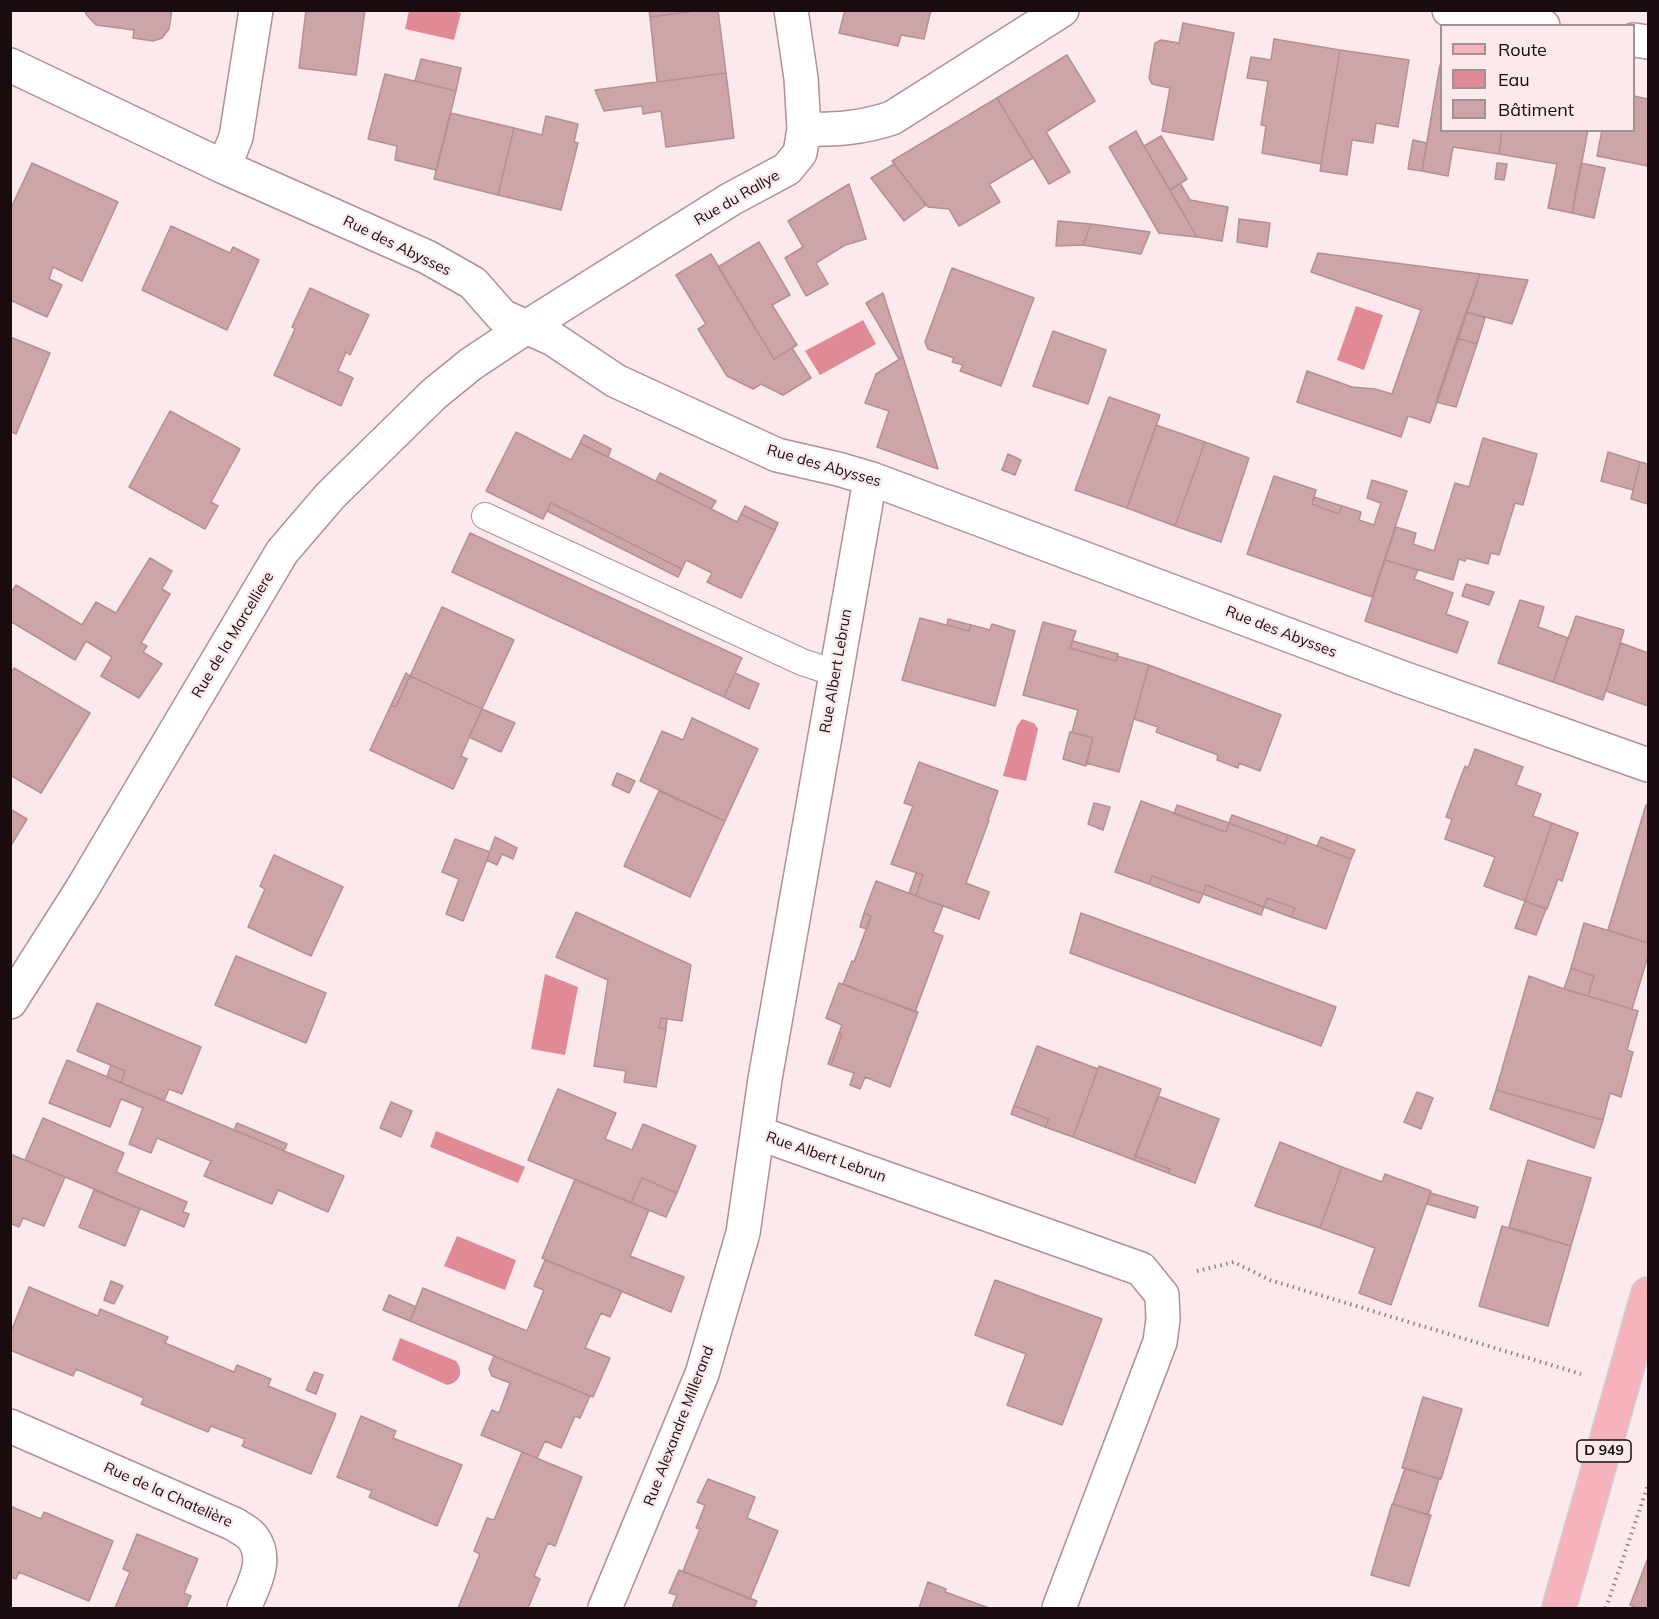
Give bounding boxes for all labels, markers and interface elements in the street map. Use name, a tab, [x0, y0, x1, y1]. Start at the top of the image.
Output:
legend	[1440, 24, 1635, 132]
text: Route	[1498, 38, 1547, 61]
text: Eau	[1498, 68, 1530, 91]
text: Bâtiment	[1498, 98, 1574, 121]
street label: Rue du Rallye	[691, 166, 783, 230]
street label: Rue des Abysses	[340, 212, 454, 280]
street label: Rue des Abysses	[765, 441, 883, 491]
street label: Rue de la Marcelliere	[188, 569, 278, 701]
street label: Rue des Abysses	[1223, 602, 1339, 662]
street label: Rue Albert Lebrun	[816, 607, 856, 735]
street label: Rue Albert Lebrun	[763, 1128, 889, 1186]
street label: Rue Alexandre Millerand	[640, 1343, 718, 1509]
road number: D 949	[1577, 1440, 1631, 1462]
street label: Rue de la Chatelière	[101, 1459, 235, 1531]

